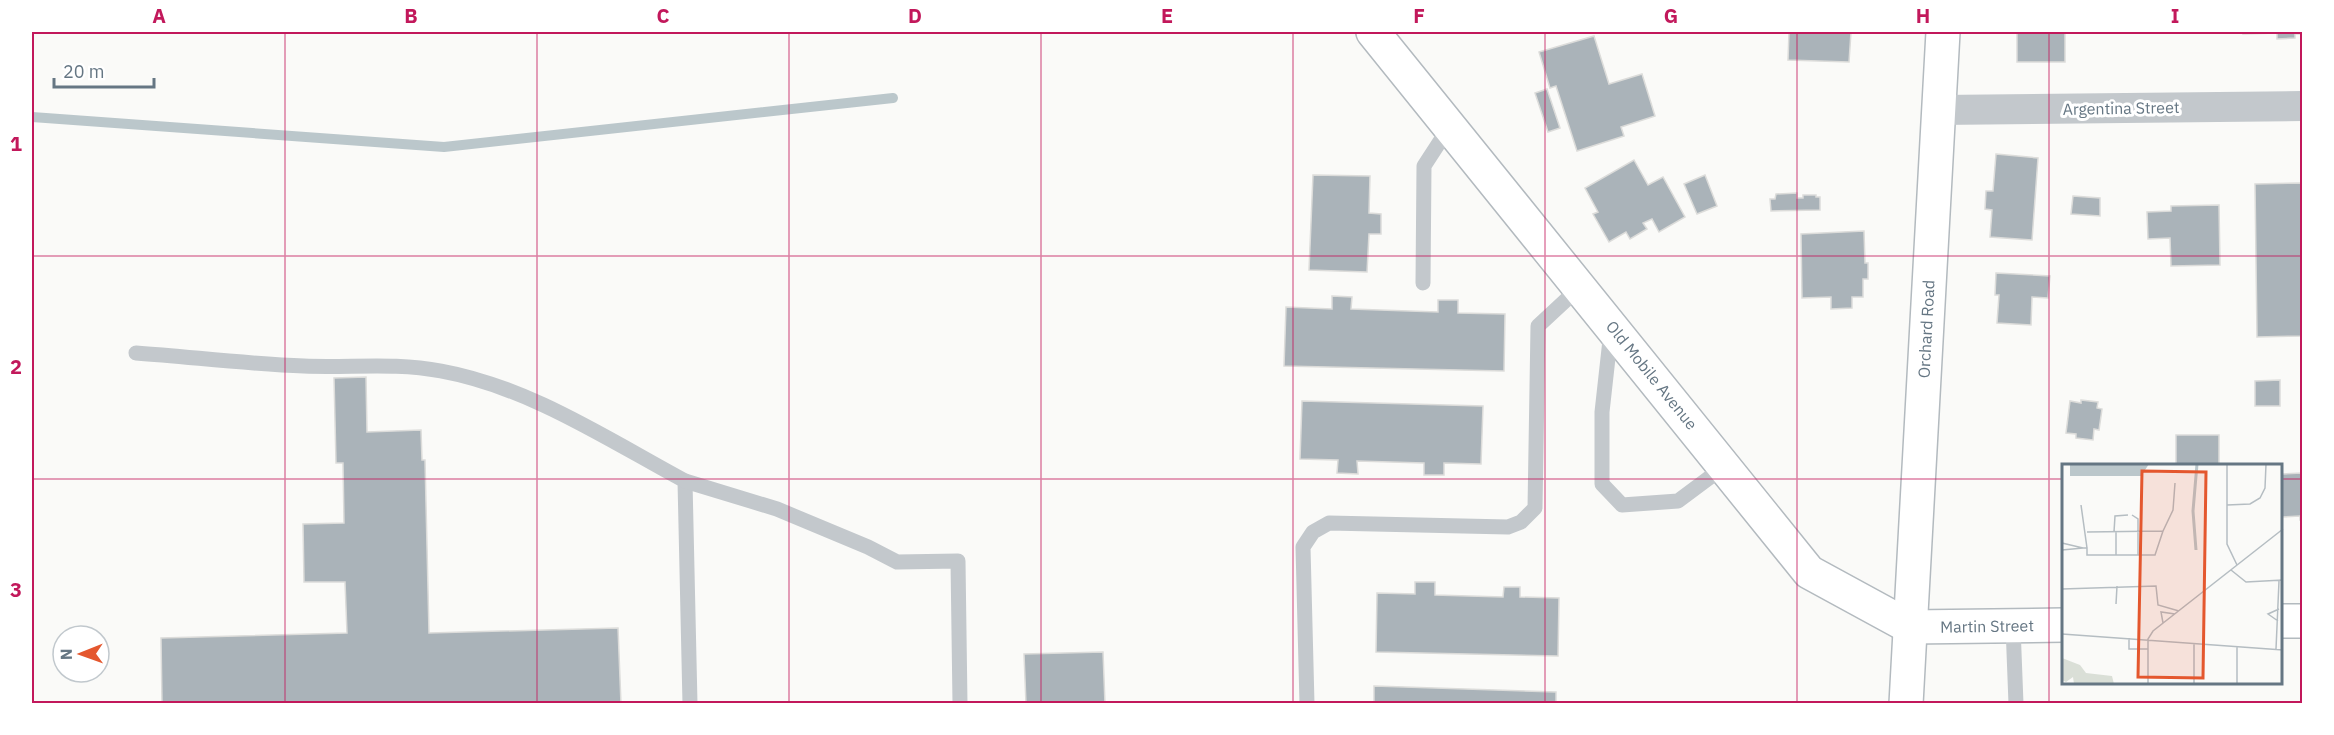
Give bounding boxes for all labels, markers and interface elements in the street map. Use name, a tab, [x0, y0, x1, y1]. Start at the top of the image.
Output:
text: A	[152, 2, 166, 29]
text: B	[404, 2, 418, 29]
text: C	[656, 2, 670, 29]
text: D	[908, 2, 922, 29]
text: E	[1161, 2, 1173, 29]
text: F	[1413, 2, 1425, 29]
text: G	[1664, 2, 1678, 29]
text: H	[1916, 2, 1930, 29]
text: I	[2171, 2, 2179, 29]
scale bar	[54, 51, 154, 89]
text: 20 m	[63, 60, 105, 83]
street label: Argentina Street	[2062, 97, 2180, 119]
text: 1	[10, 130, 22, 157]
street label: Orchard Road	[1913, 279, 1939, 379]
street label: Old Mobile Avenue	[1602, 317, 1702, 434]
text: 2	[10, 353, 22, 380]
inset map	[2062, 464, 2283, 684]
text: 3	[10, 576, 22, 603]
street label: Martin Street	[1940, 615, 2034, 637]
north arrow	[51, 624, 111, 684]
text: N	[56, 648, 76, 660]

